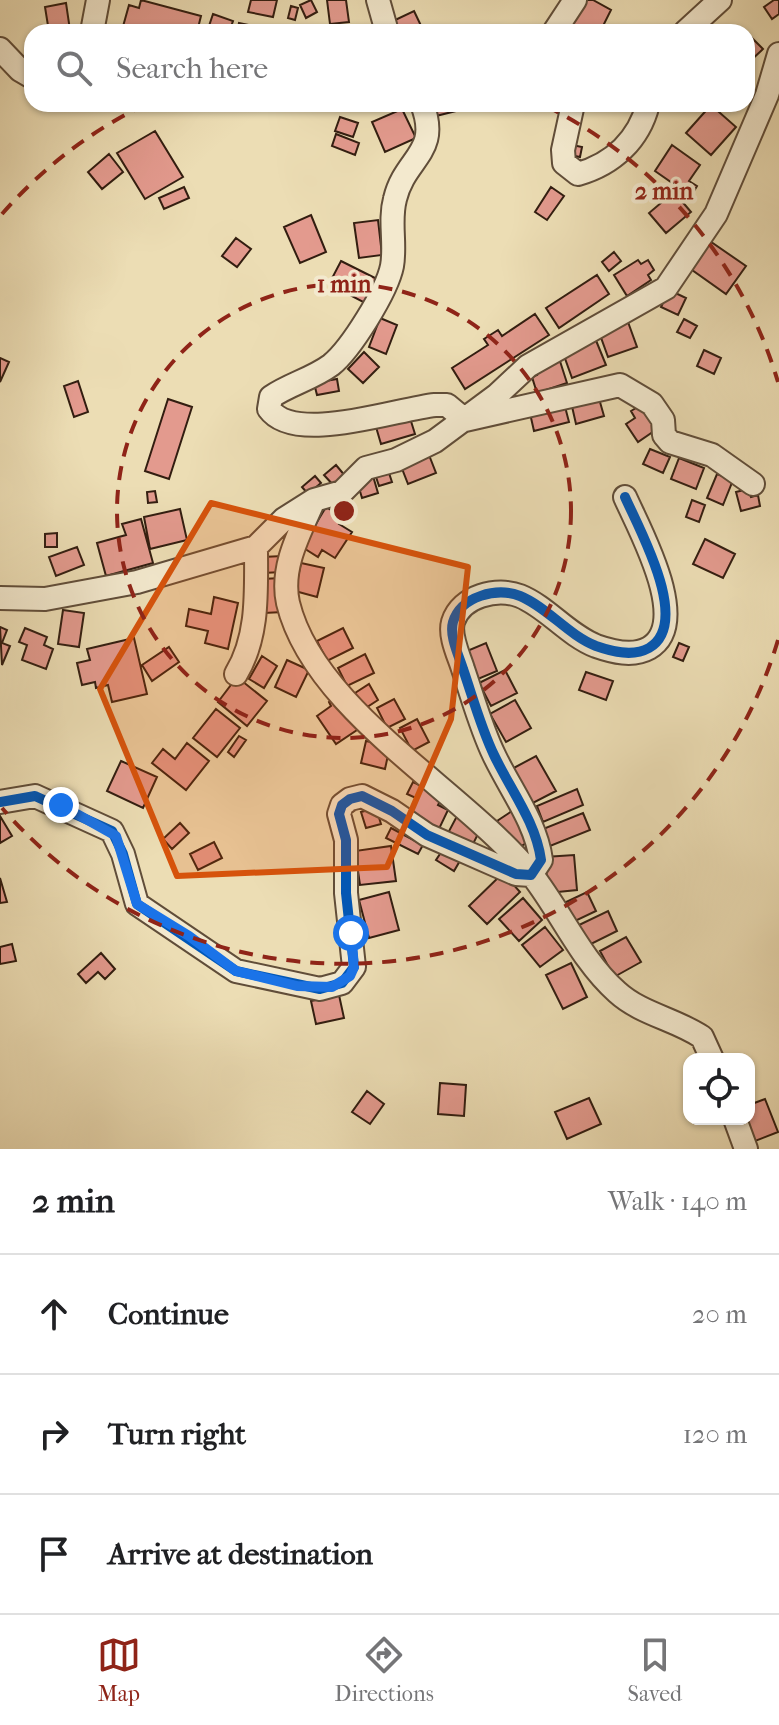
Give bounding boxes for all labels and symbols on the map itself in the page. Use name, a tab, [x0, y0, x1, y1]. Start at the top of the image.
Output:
text: 2 min	[635, 177, 694, 205]
text: 1 min	[317, 270, 372, 298]
centre of rings	[330, 497, 358, 525]
route end	[43, 787, 79, 823]
route start	[333, 915, 369, 951]

